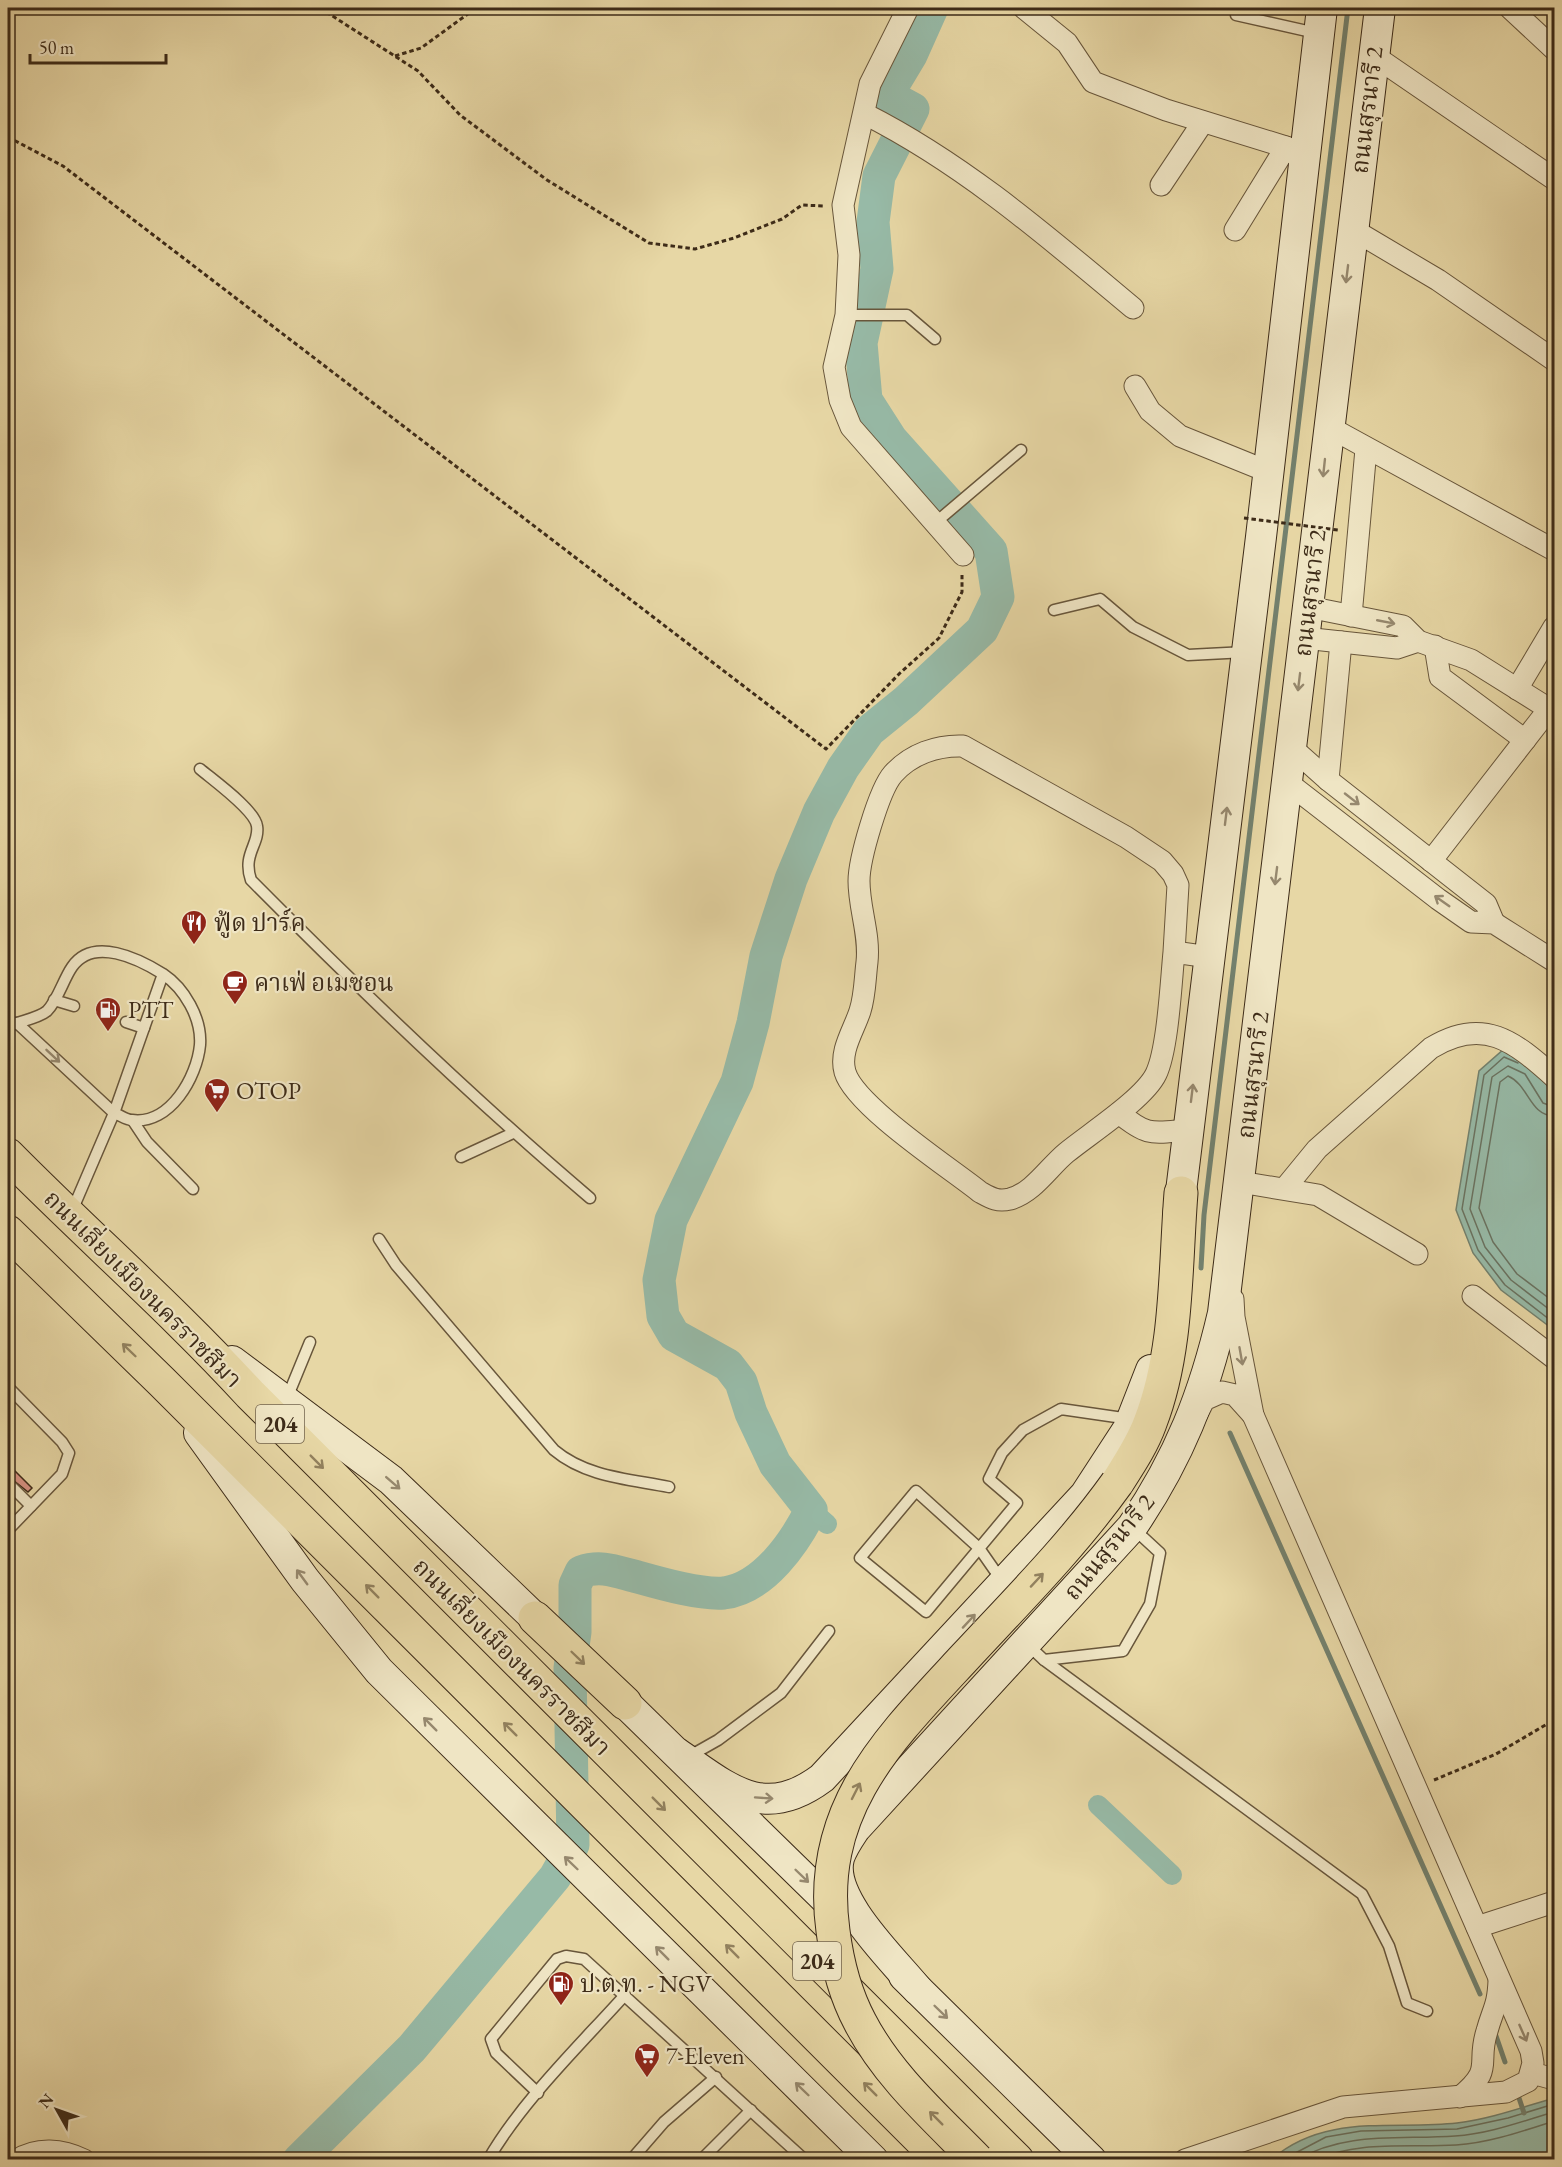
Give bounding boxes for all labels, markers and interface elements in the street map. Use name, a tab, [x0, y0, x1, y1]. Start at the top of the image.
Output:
scale bar	[30, 27, 166, 65]
text: 50 m	[39, 36, 74, 59]
street label: ถนนสุรนารี 2	[1343, 44, 1390, 175]
one-way arrow	[1341, 264, 1352, 283]
one-way arrow	[1318, 457, 1329, 477]
street label: ถนนสุรนารี 2	[1286, 527, 1333, 658]
one-way arrow	[1376, 617, 1395, 628]
one-way arrow	[1293, 672, 1304, 692]
one-way arrow	[1343, 792, 1359, 805]
one-way arrow	[1221, 806, 1232, 826]
one-way arrow	[1271, 865, 1282, 885]
one-way arrow	[1434, 895, 1450, 907]
place label: ฟู้ด ปาร์ค	[214, 907, 306, 938]
restaurant icon: ฟู้ด ปาร์ค	[179, 908, 209, 946]
place label: คาเฟ่ อเมซอน	[254, 967, 394, 998]
cafe icon: คาเฟ่ อเมซอน	[220, 968, 250, 1006]
place label: PTT	[128, 994, 174, 1025]
fuel station icon: PTT	[93, 995, 123, 1033]
street label: ถนนสุรนารี 2	[1229, 1009, 1276, 1140]
one-way arrow	[45, 1049, 60, 1063]
place label: OTOP	[236, 1075, 301, 1106]
supermarket icon: OTOP	[202, 1076, 232, 1114]
one-way arrow	[1187, 1083, 1198, 1103]
street label: ถนนเลี่ยงเมืองนครราชสีมา	[38, 1182, 250, 1394]
one-way arrow	[122, 1344, 137, 1358]
one-way arrow	[1236, 1346, 1247, 1365]
road number: 204	[256, 1405, 304, 1443]
one-way arrow	[310, 1455, 325, 1470]
one-way arrow	[386, 1476, 401, 1490]
street label: ถนนสุรนารี 2	[1056, 1487, 1161, 1606]
street label: ถนนเลี่ยงเมืองนครราชสีมา	[407, 1550, 619, 1762]
one-way arrow	[296, 1569, 309, 1585]
one-way arrow	[1030, 1573, 1044, 1588]
one-way arrow	[364, 1584, 379, 1599]
one-way arrow	[962, 1614, 976, 1629]
one-way arrow	[570, 1651, 585, 1666]
one-way arrow	[422, 1717, 437, 1731]
one-way arrow	[502, 1722, 517, 1737]
one-way arrow	[851, 1783, 862, 1801]
one-way arrow	[754, 1793, 774, 1804]
one-way arrow	[652, 1796, 667, 1811]
one-way arrow	[564, 1855, 579, 1870]
one-way arrow	[795, 1869, 810, 1883]
road number: 204	[793, 1942, 841, 1980]
one-way arrow	[725, 1944, 739, 1959]
one-way arrow	[655, 1945, 670, 1960]
place label: ป.ต.ท. - NGV	[580, 1968, 712, 1999]
fuel station icon: ป.ต.ท. - NGV	[546, 1969, 576, 2007]
one-way arrow	[934, 2005, 949, 2020]
one-way arrow	[1518, 2023, 1529, 2041]
place label: 7-Eleven	[666, 2040, 745, 2071]
supermarket icon: 7-Eleven	[632, 2041, 662, 2079]
north arrow	[27, 2080, 87, 2140]
one-way arrow	[863, 2081, 878, 2096]
one-way arrow	[794, 2082, 809, 2097]
text: N	[34, 2089, 58, 2112]
one-way arrow	[929, 2111, 943, 2126]

